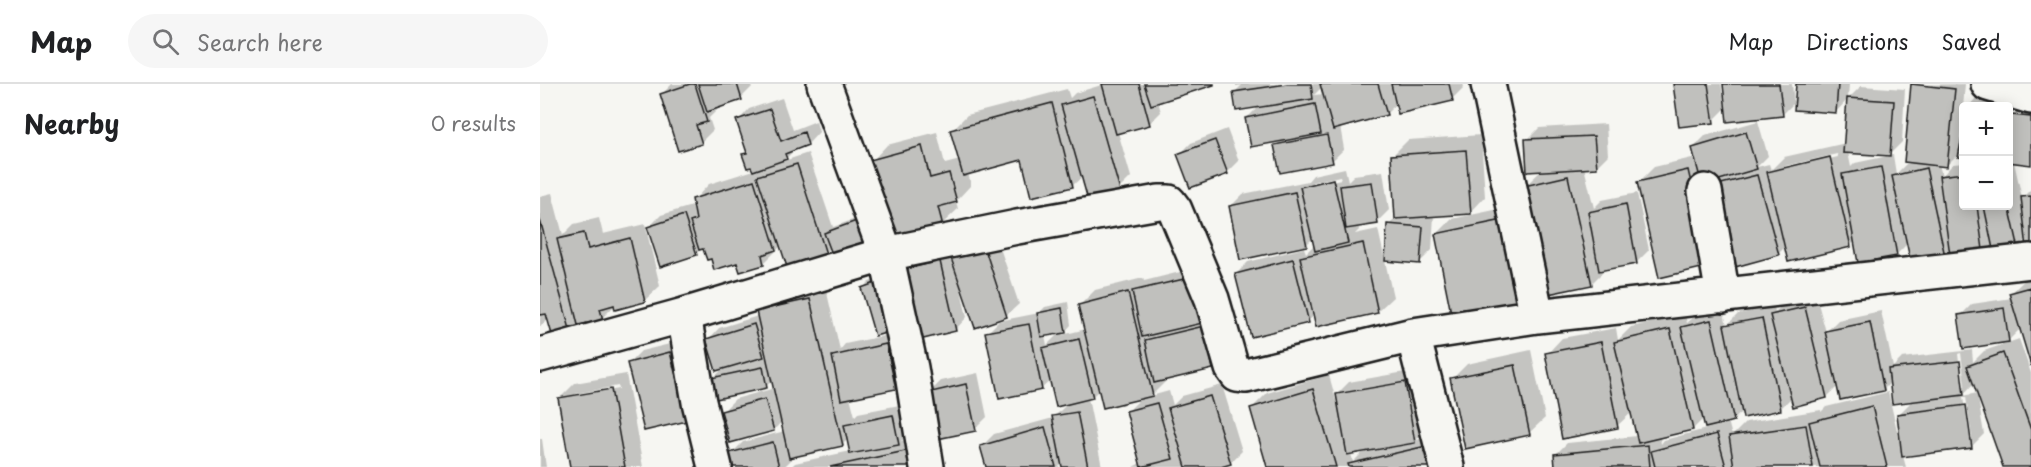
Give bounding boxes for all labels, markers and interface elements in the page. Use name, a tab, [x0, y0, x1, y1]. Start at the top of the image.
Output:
search box	[128, 14, 548, 68]
text: Map	[30, 20, 92, 63]
icon: search	[149, 25, 182, 58]
text: Search here	[197, 25, 323, 58]
text: Map	[1728, 25, 1773, 57]
text: Directions	[1806, 25, 1908, 57]
text: Saved	[1941, 25, 2001, 57]
map controls	[1959, 102, 2013, 210]
button: +	[1959, 102, 2013, 156]
text: Nearby	[24, 104, 119, 143]
text: 0 results	[431, 108, 516, 138]
button: −	[1959, 156, 2013, 210]

